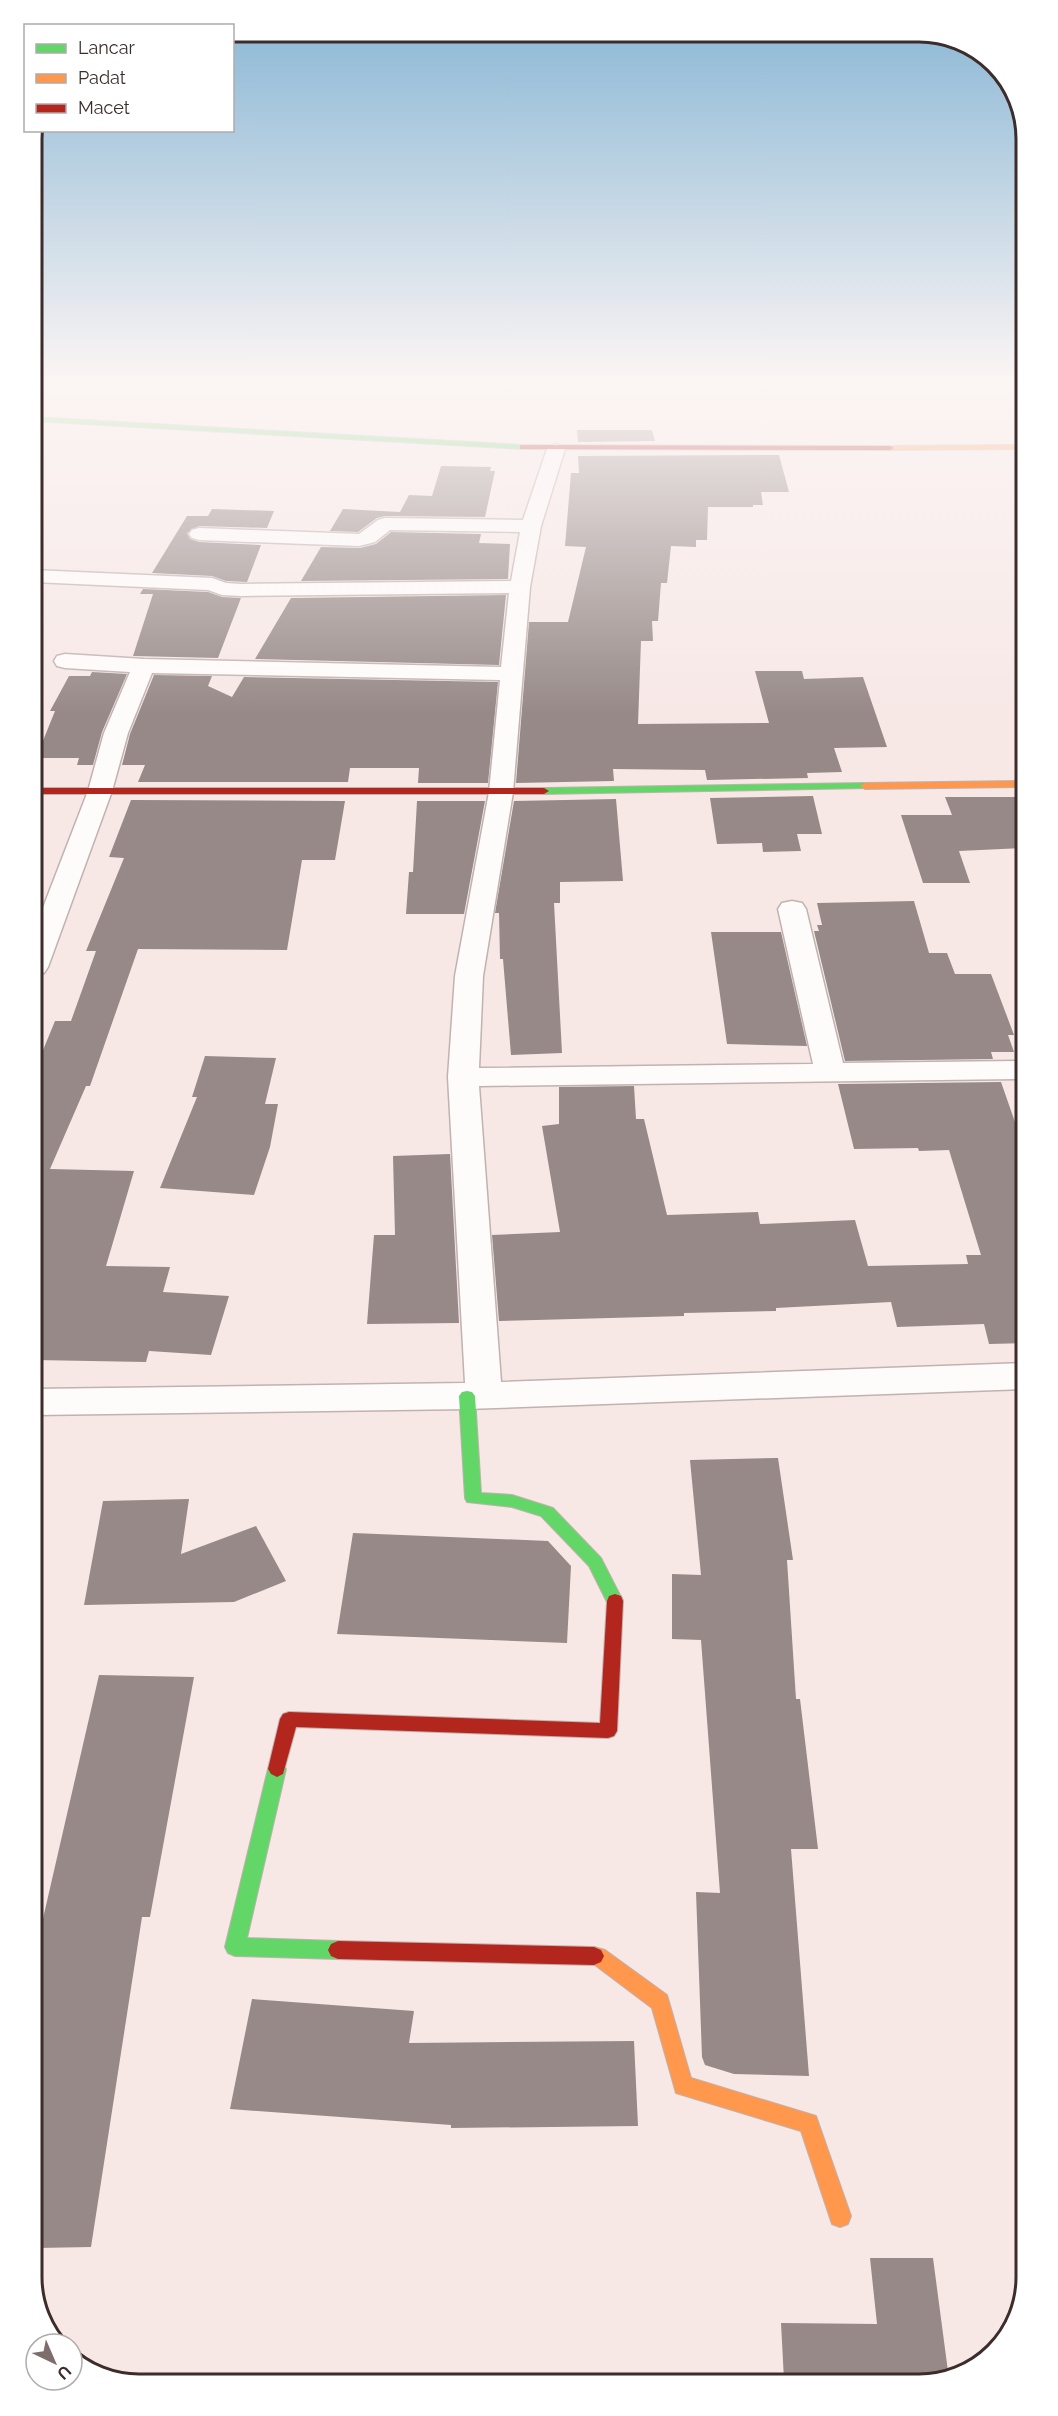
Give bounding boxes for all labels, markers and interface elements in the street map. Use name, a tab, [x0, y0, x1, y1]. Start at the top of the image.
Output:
legend	[24, 24, 234, 132]
text: Lancar	[78, 37, 135, 58]
text: Padat	[78, 67, 126, 88]
text: Macet	[78, 97, 130, 118]
north arrow	[24, 2332, 84, 2392]
text: U	[53, 2361, 75, 2383]

